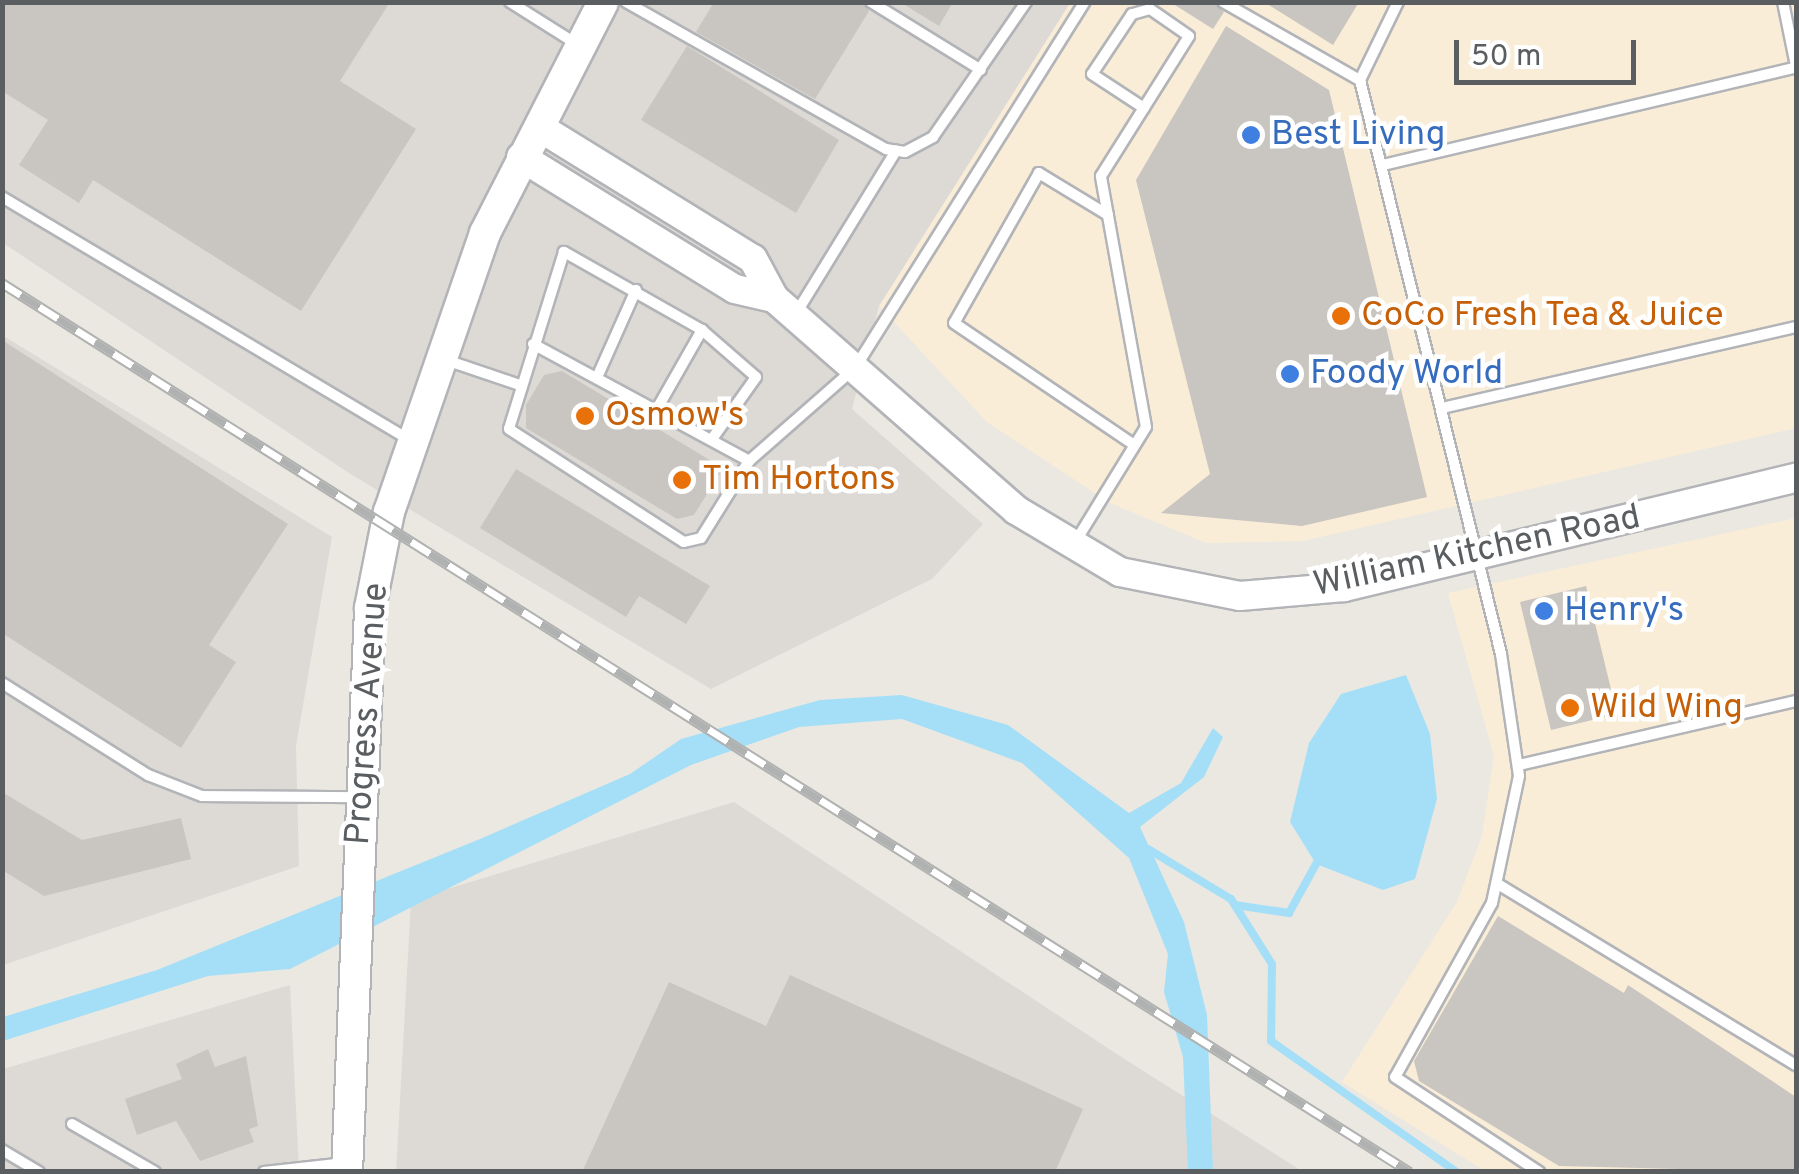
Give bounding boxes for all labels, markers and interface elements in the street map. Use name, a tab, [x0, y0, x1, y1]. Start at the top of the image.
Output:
scale bar	[1459, 20, 1642, 82]
text: 50 m	[1471, 39, 1541, 76]
place label: Best Living	[1271, 114, 1445, 156]
marker: Best Living	[1240, 124, 1262, 146]
place label: CoCo Fresh Tea & Juice	[1361, 295, 1725, 337]
marker: CoCo Fresh Tea & Juice	[1330, 305, 1352, 327]
place label: Foody World	[1310, 353, 1504, 395]
marker: Foody World	[1279, 363, 1301, 385]
place label: Osmow's	[605, 395, 744, 437]
marker: Osmow's	[574, 405, 596, 427]
place label: Tim Hortons	[702, 459, 896, 501]
marker: Tim Hortons	[671, 469, 693, 491]
street label: William Kitchen Road	[1310, 497, 1644, 607]
street label: Progress Avenue	[338, 581, 398, 847]
place label: Henry's	[1564, 590, 1684, 632]
marker: Henry's	[1533, 600, 1555, 622]
place label: Wild Wing	[1590, 687, 1744, 729]
marker: Wild Wing	[1559, 697, 1581, 719]

